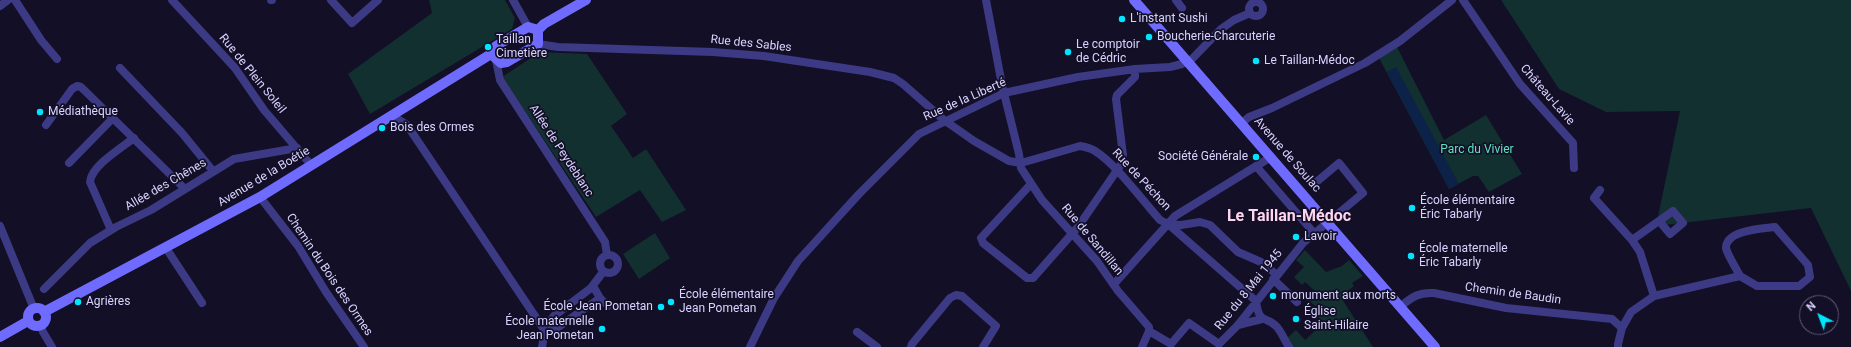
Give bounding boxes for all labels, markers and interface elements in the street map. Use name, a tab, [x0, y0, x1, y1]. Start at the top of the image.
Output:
place label: L'instant Sushi	[1130, 12, 1208, 26]
marker: L'instant Sushi	[1117, 14, 1127, 24]
place label: Boucherie-Charcuterie	[1157, 30, 1275, 44]
street label: Rue de Plein Soleil	[216, 31, 288, 117]
marker: Boucherie-Charcuterie	[1144, 32, 1154, 42]
place label: Taillan Cimetière	[496, 33, 547, 61]
street label: Rue des Sables	[710, 33, 792, 55]
place label: Le comptoir de Cédric	[1076, 38, 1140, 66]
marker: Taillan Cimetière	[483, 42, 493, 52]
marker: Le comptoir de Cédric	[1063, 47, 1073, 57]
place label: Le Taillan-Médoc	[1264, 54, 1355, 68]
marker: Le Taillan-Médoc	[1251, 56, 1261, 66]
street label: Château-Lavie	[1517, 62, 1577, 128]
street label: Rue de la Liberté	[921, 75, 1009, 125]
street label: Allée de Peydeblanc	[526, 102, 596, 200]
place label: Médiathèque	[48, 105, 118, 119]
marker: Médiathèque	[35, 107, 45, 117]
street label: Avenue de Soulac	[1251, 115, 1323, 195]
place label: Bois des Ormes	[390, 121, 474, 135]
marker: Bois des Ormes	[377, 123, 387, 133]
park label: Parc du Vivier	[1440, 143, 1514, 157]
street label: Avenue de la Boétie	[215, 144, 313, 210]
street label: Rue de Péchon	[1109, 146, 1173, 214]
place label: Société Générale	[1158, 150, 1248, 164]
marker: Société Générale	[1251, 152, 1261, 162]
street label: Allée des Chênes	[123, 156, 209, 214]
place label: École élémentaire Éric Tabarly	[1420, 194, 1515, 222]
street label: Rue de Sandillan	[1058, 202, 1126, 278]
marker: École élémentaire Éric Tabarly	[1407, 203, 1417, 213]
district label: Le Taillan-Médoc	[1227, 207, 1351, 227]
street label: Chemin du Bois des Ormes	[283, 211, 375, 339]
place label: Lavoir	[1304, 230, 1336, 244]
marker: Lavoir	[1291, 232, 1301, 242]
place label: École maternelle Éric Tabarly	[1419, 242, 1508, 270]
street label: Rue du 8 Mai 1945	[1212, 247, 1286, 333]
marker: École maternelle Éric Tabarly	[1406, 251, 1416, 261]
street label: Chemin de Baudin	[1464, 280, 1562, 308]
place label: École élémentaire Jean Pometan	[679, 288, 774, 316]
place label: monument aux morts	[1281, 289, 1396, 303]
marker: monument aux morts	[1268, 291, 1278, 301]
place label: Agrières	[86, 295, 130, 309]
north arrow	[1799, 295, 1839, 335]
marker: Agrières	[73, 297, 83, 307]
marker: École élémentaire Jean Pometan	[666, 297, 676, 307]
text: N	[1804, 299, 1819, 314]
place label: École Jean Pometan	[543, 300, 653, 314]
marker: École Jean Pometan	[656, 302, 666, 312]
place label: Église Saint-Hilaire	[1304, 305, 1369, 333]
marker: Église Saint-Hilaire	[1291, 314, 1301, 324]
place label: École maternelle Jean Pometan	[505, 315, 594, 343]
marker: École maternelle Jean Pometan	[597, 324, 607, 334]

